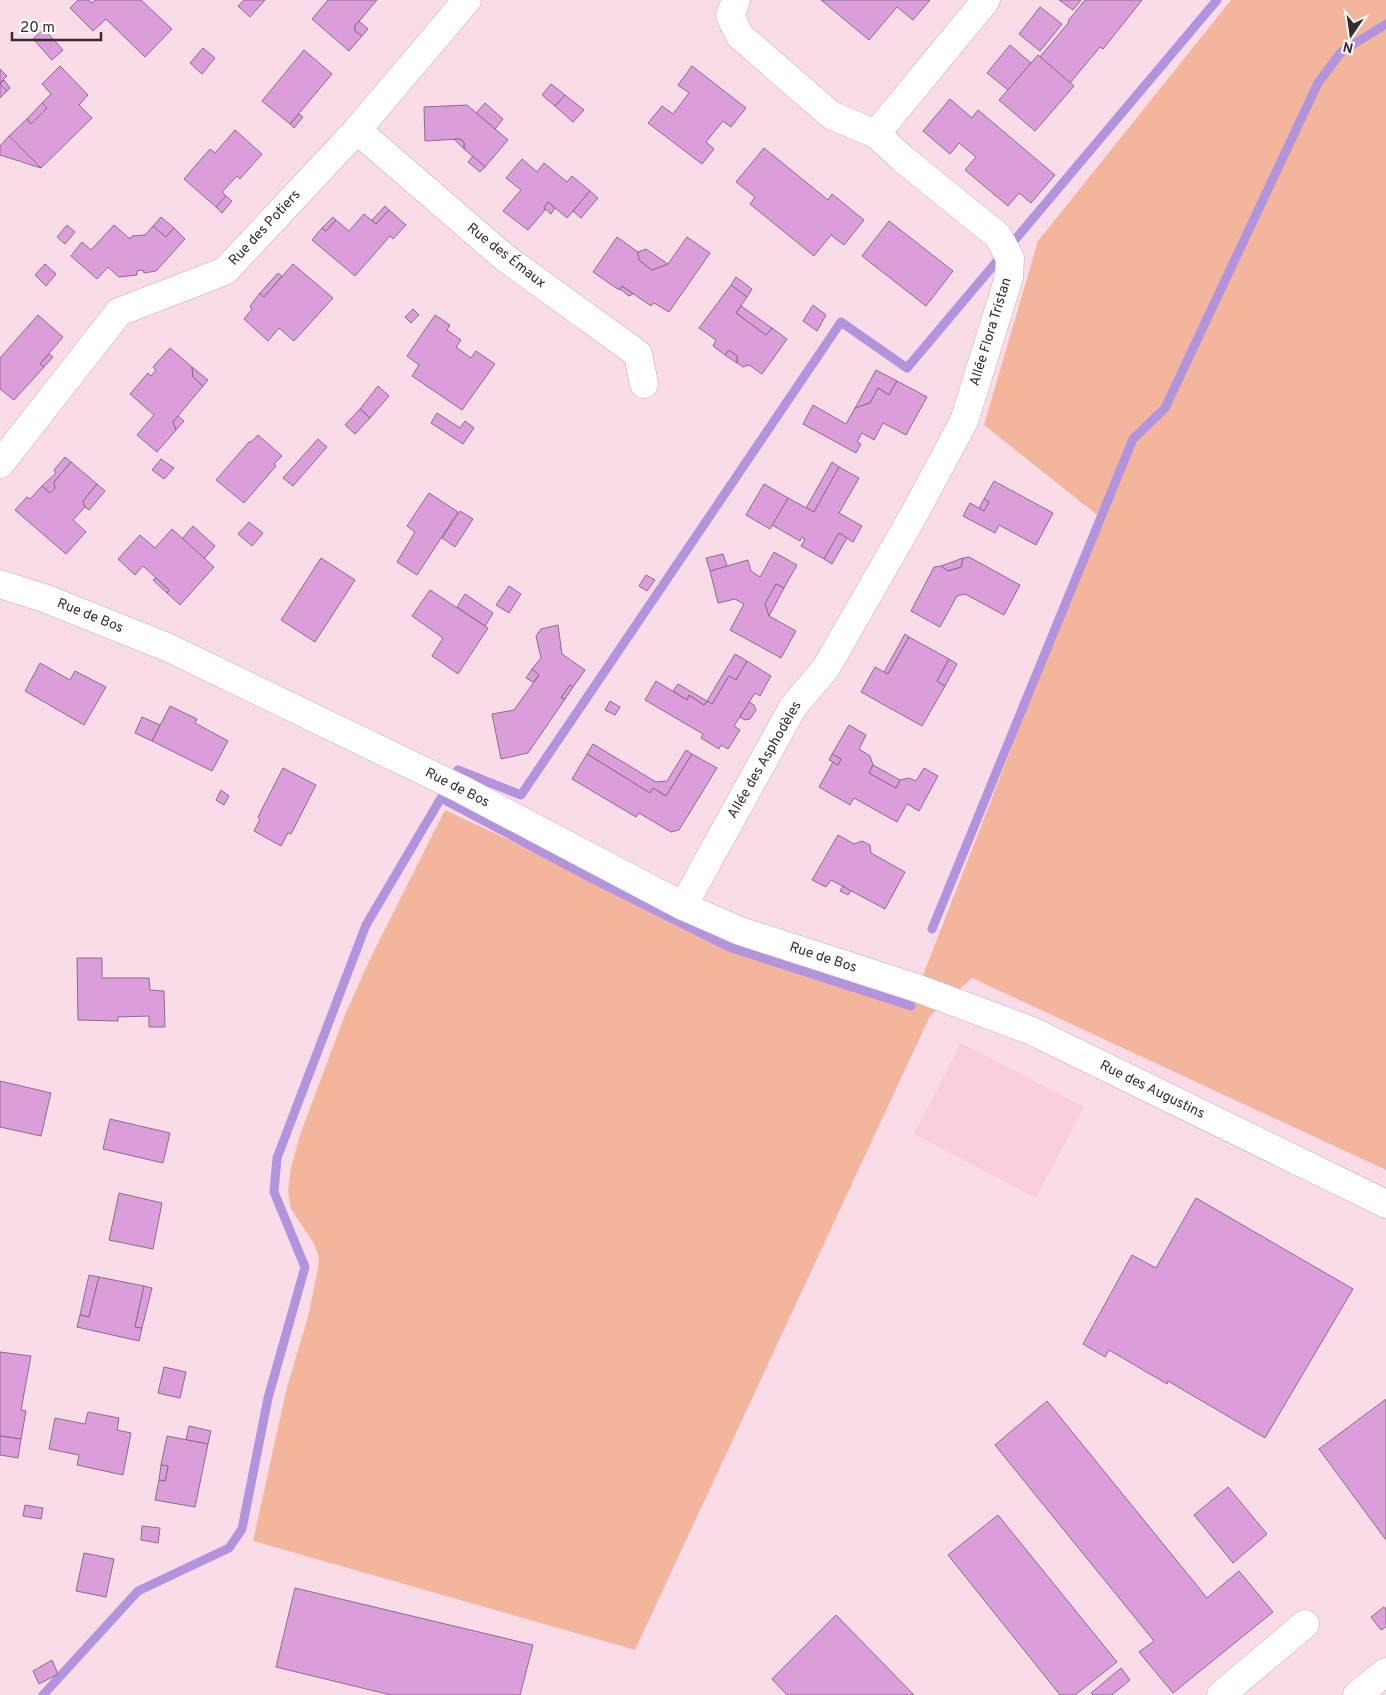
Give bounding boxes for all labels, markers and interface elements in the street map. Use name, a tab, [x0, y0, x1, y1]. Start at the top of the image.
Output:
scale bar	[12, 10, 101, 42]
north arrow	[1326, 10, 1376, 60]
text: 20 m	[20, 19, 55, 38]
text: N	[1342, 37, 1355, 56]
street label: Rue des Potiers	[226, 187, 304, 269]
street label: Rue des Émaux	[463, 219, 550, 292]
street label: Allée Flora Tristan	[966, 276, 1016, 388]
street label: Rue de Bos	[54, 595, 126, 637]
street label: Allée des Asphodèles	[724, 698, 806, 822]
street label: Rue de Bos	[422, 765, 492, 811]
street label: Rue de Bos	[787, 939, 859, 977]
street label: Rue des Augustins	[1097, 1057, 1207, 1123]

